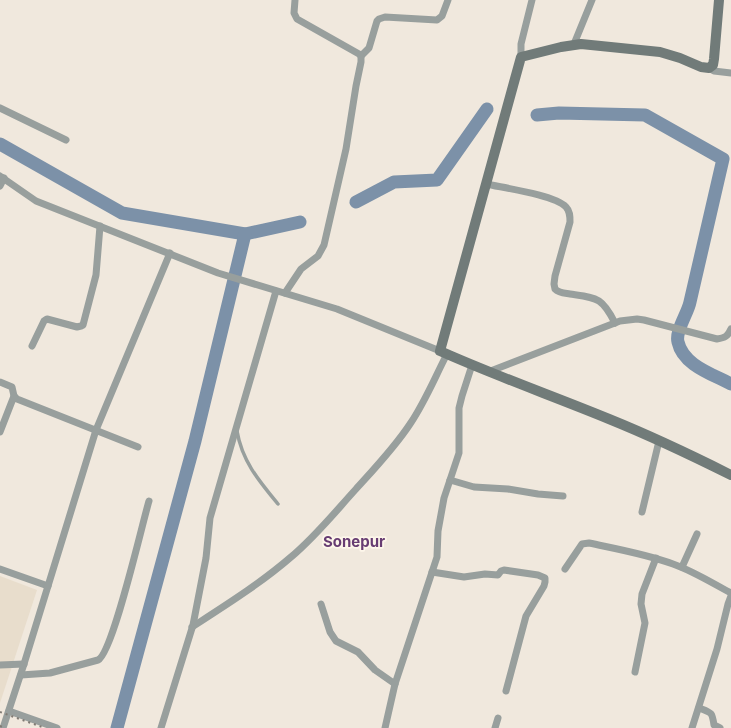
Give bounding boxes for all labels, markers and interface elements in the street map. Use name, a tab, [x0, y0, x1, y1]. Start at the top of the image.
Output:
district label: Sonepur	[323, 532, 385, 551]

